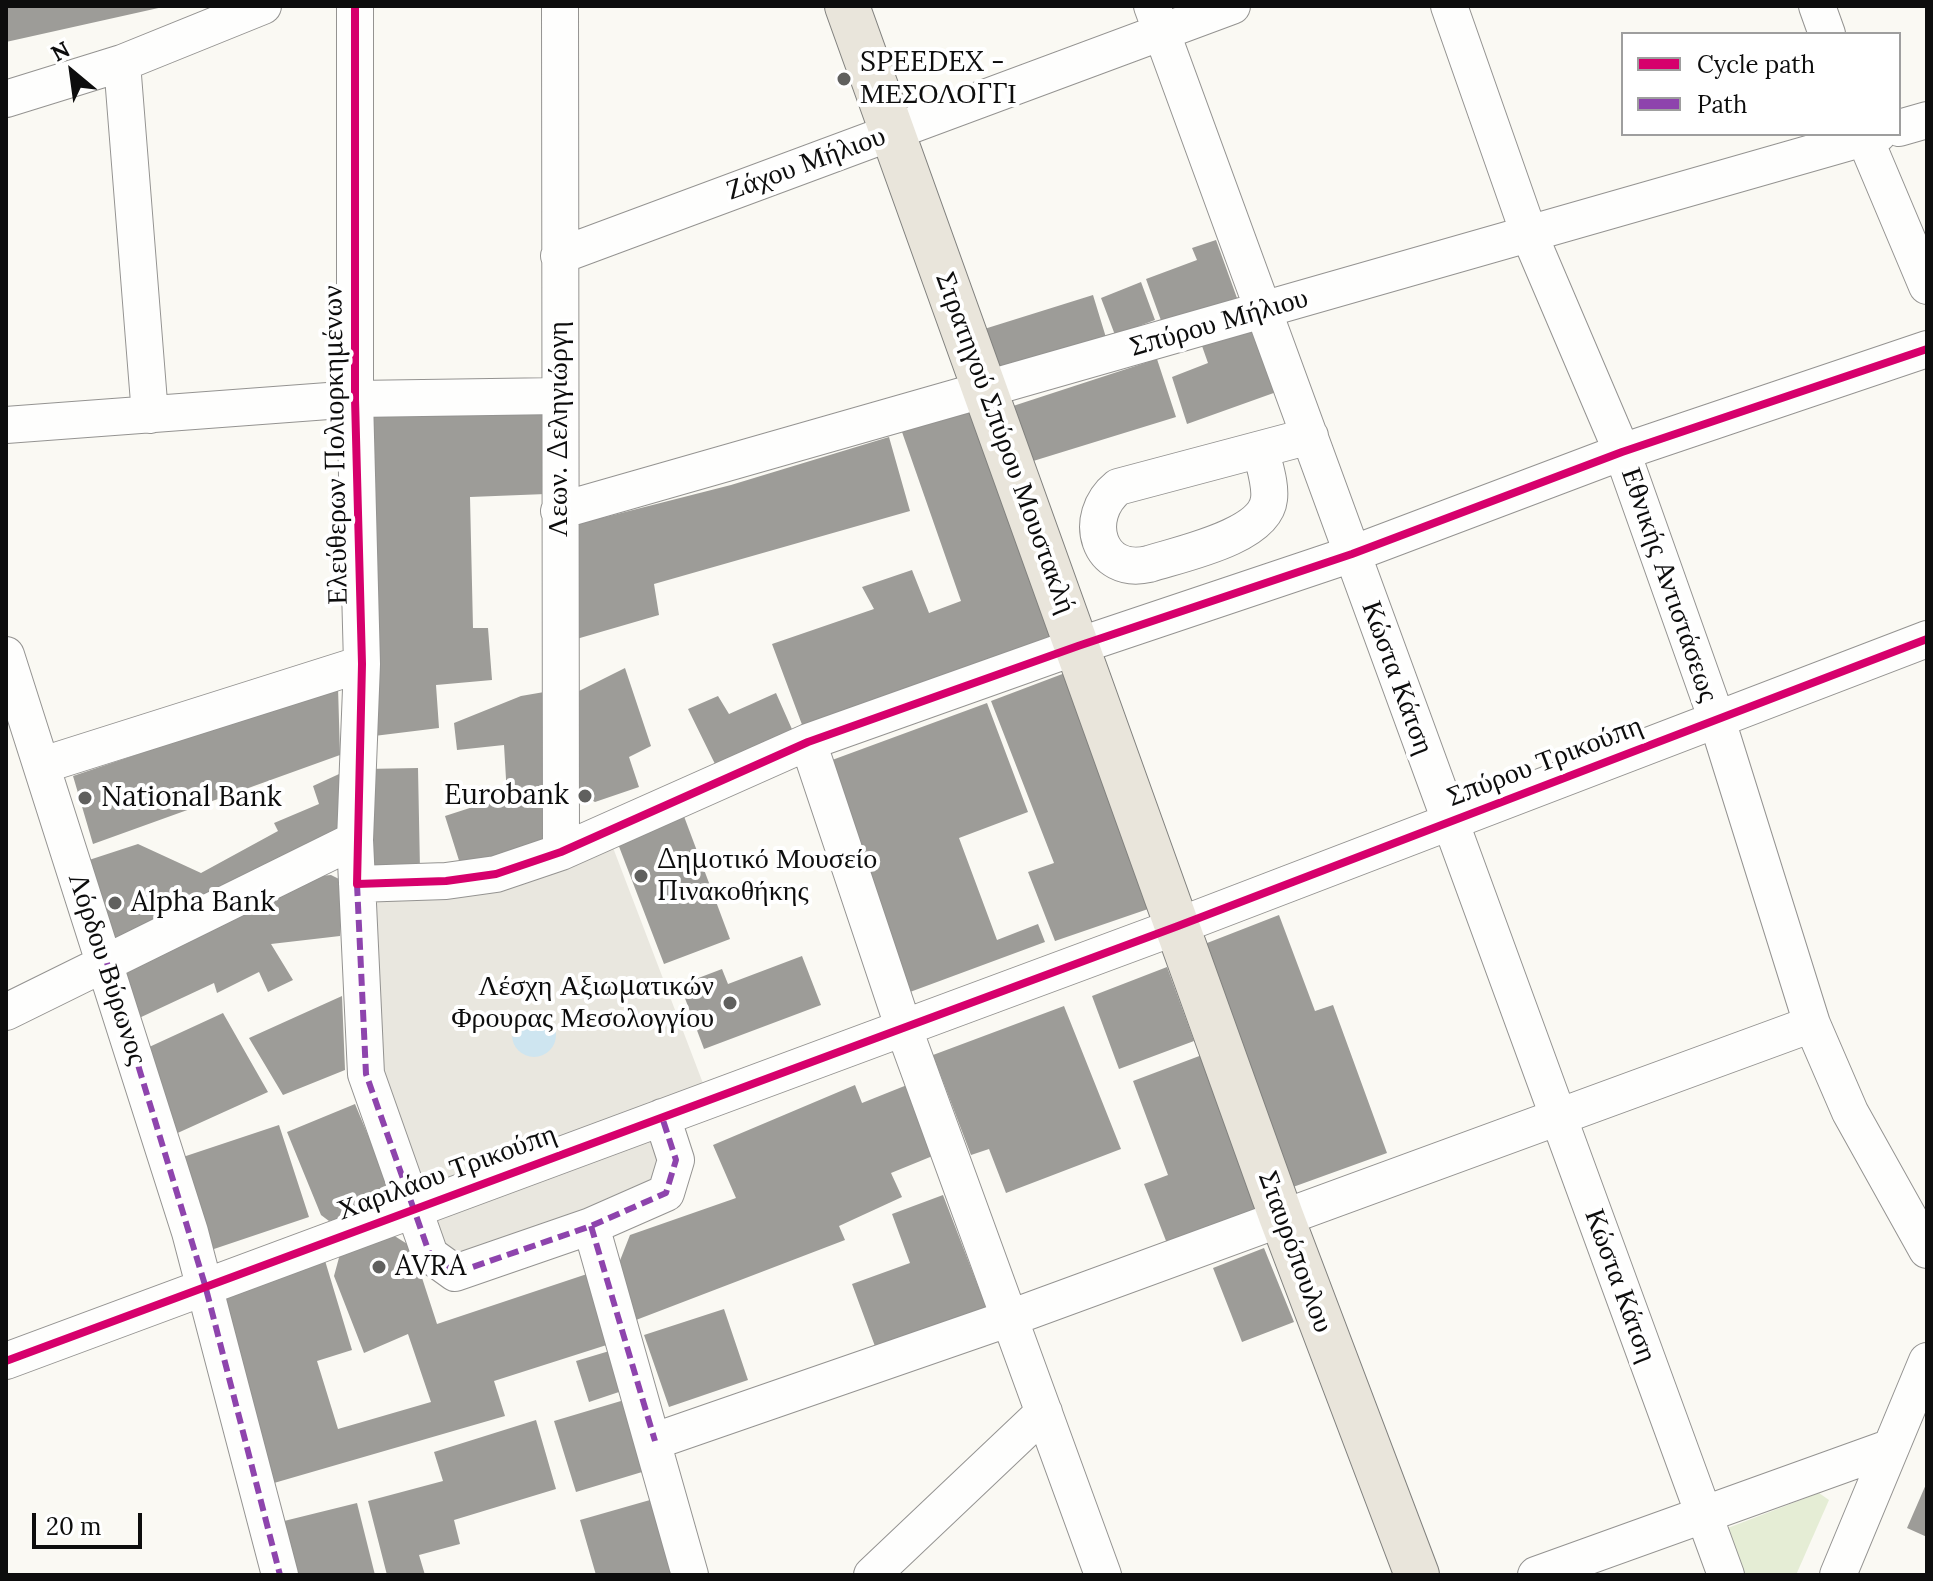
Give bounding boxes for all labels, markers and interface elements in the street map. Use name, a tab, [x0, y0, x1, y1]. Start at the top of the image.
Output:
north arrow	[32, 32, 112, 112]
legend	[1621, 32, 1901, 136]
text: N	[46, 35, 75, 67]
place label: SPEEDEX - ΜΕΣΟΛΟΓΓΙ	[860, 46, 1017, 112]
text: Cycle path	[1697, 49, 1815, 80]
marker: SPEEDEX - ΜΕΣΟΛΟΓΓΙ	[835, 70, 853, 88]
text: Path	[1697, 89, 1747, 120]
street label: Ζάχου Μήλιου	[722, 120, 890, 208]
street label: Στρατηγού Σπύρου Μουστακλή	[928, 268, 1082, 618]
street label: Σπύρου Μήλιου	[1126, 282, 1312, 364]
street label: Ελεύθερων Πολιορκημένων	[316, 285, 356, 605]
street label: Λεων. Δεληγιώργη	[542, 321, 576, 537]
street label: Εθνικής Αντιστάσεως	[1613, 464, 1725, 706]
street label: Κώστα Κάτση	[1354, 597, 1440, 759]
street label: Σπύρου Τρικούπη	[1443, 709, 1647, 815]
place label: Eurobank	[444, 779, 569, 813]
place label: National Bank	[101, 781, 282, 815]
marker: Eurobank	[576, 787, 594, 805]
marker: National Bank	[76, 789, 94, 807]
place label: Δημοτικό Μουσείο Πινακοθήκης	[657, 843, 877, 909]
marker: Δημοτικό Μουσείο Πινακοθήκης	[632, 867, 650, 885]
street label: Λόρδου Βύρωνος	[60, 869, 154, 1069]
place label: Alpha Bank	[131, 886, 275, 920]
marker: Alpha Bank	[106, 894, 124, 912]
place label: Λέσχη Αξιωματικών Φρουρας Μεσολογγίου	[451, 970, 714, 1036]
marker: Λέσχη Αξιωματικών Φρουρας Μεσολογγίου	[721, 994, 739, 1012]
street label: Χαριλάου Τρικούπη	[333, 1118, 561, 1228]
street label: Σταυρόπουλου	[1250, 1167, 1340, 1337]
street label: Κώστα Κάτση	[1577, 1205, 1663, 1367]
place label: AVRA	[395, 1250, 466, 1284]
marker: AVRA	[370, 1258, 388, 1276]
scale bar	[36, 1497, 146, 1547]
text: 20 m	[46, 1511, 102, 1542]

